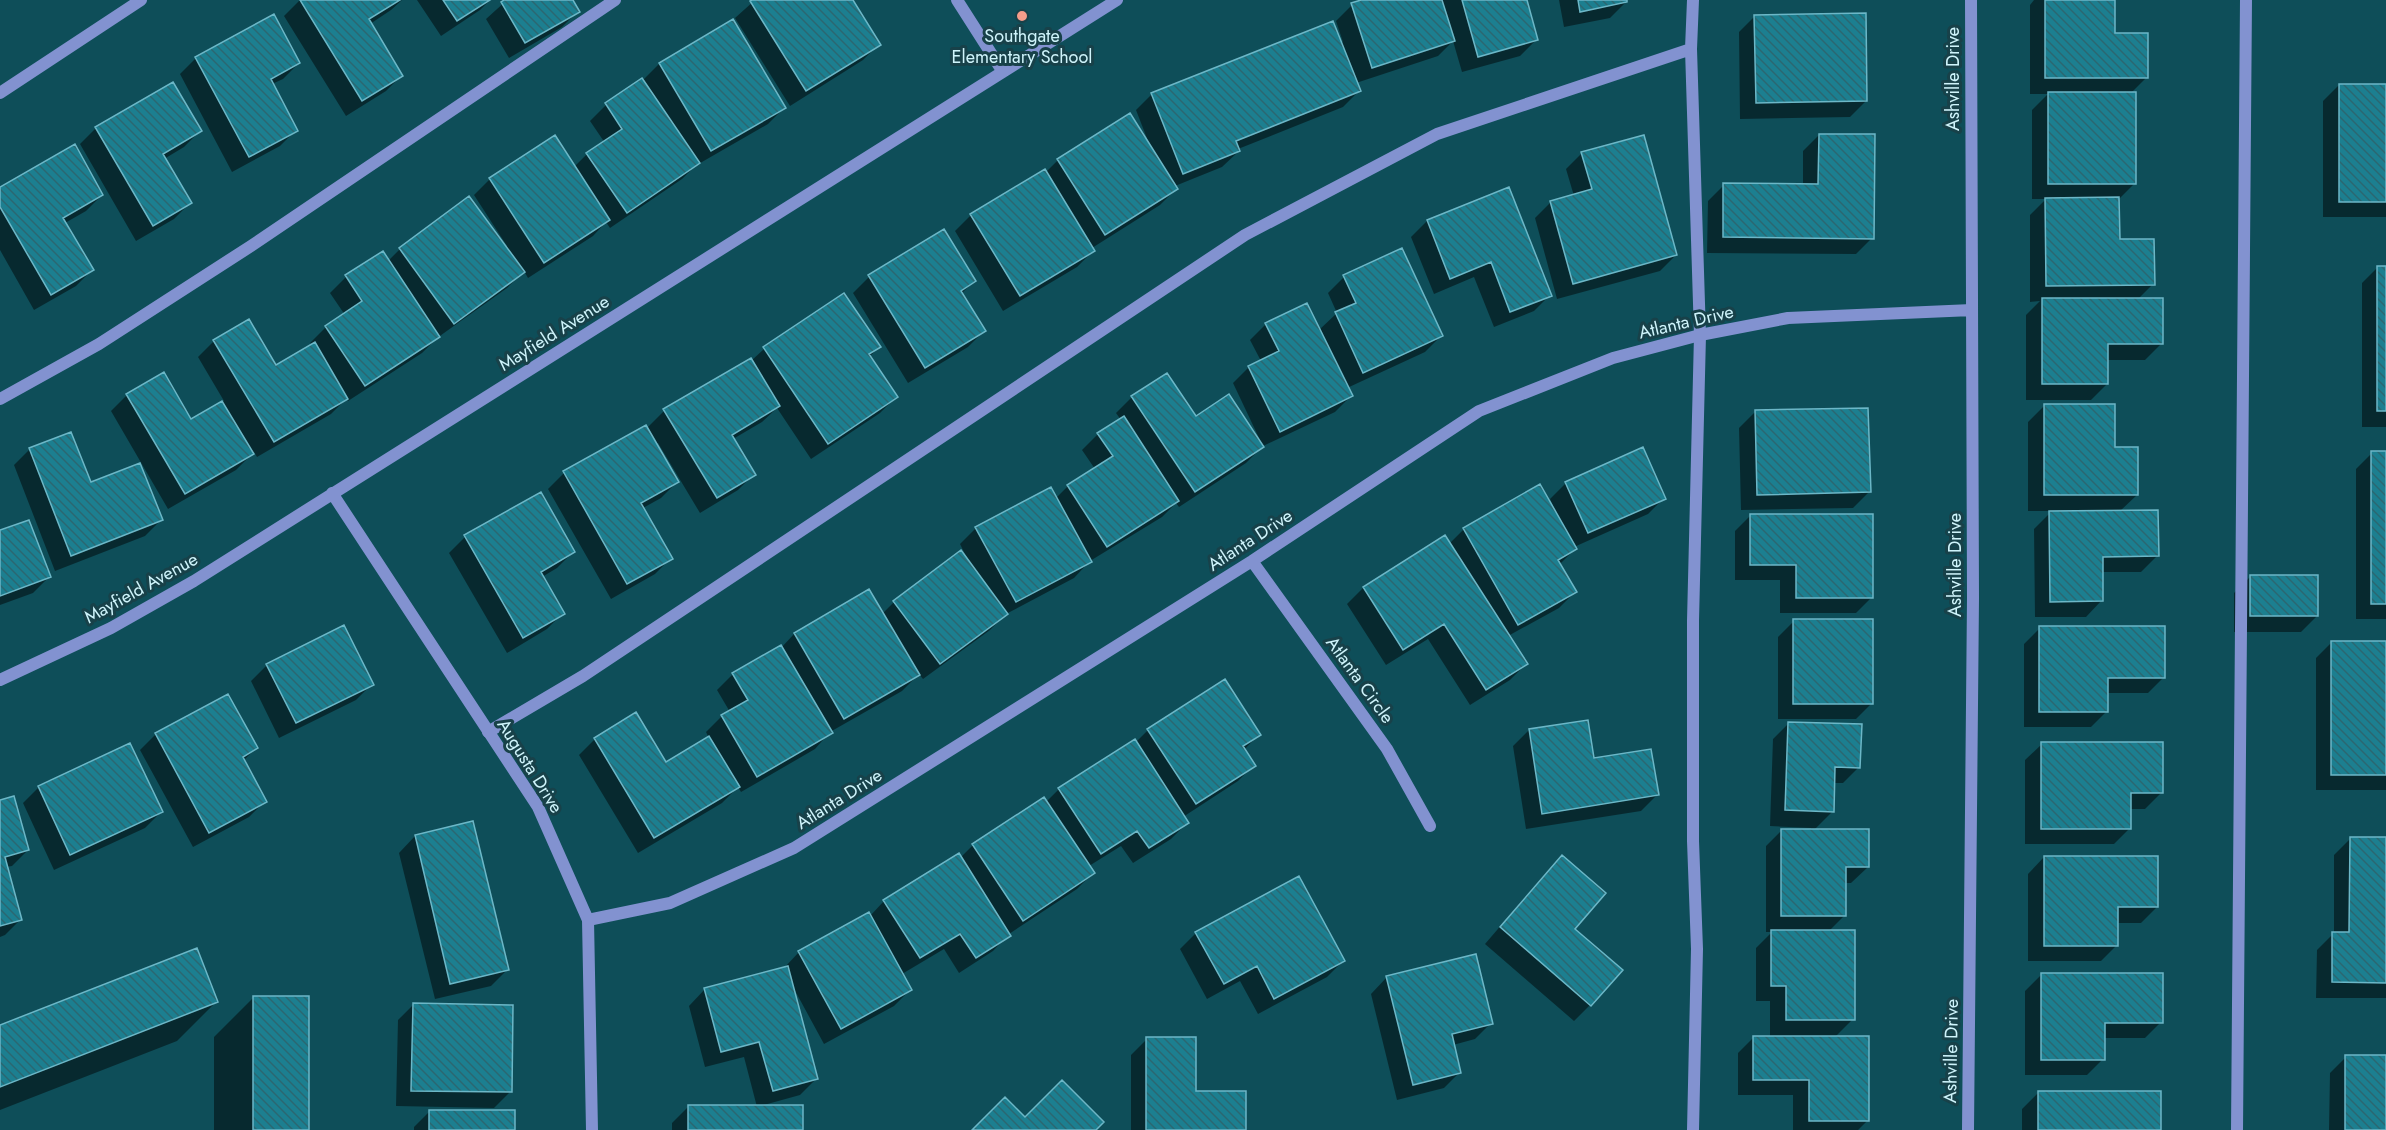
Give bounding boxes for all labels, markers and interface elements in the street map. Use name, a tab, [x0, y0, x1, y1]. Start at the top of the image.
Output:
marker: Southgate Elementary School	[1015, 9, 1029, 23]
place label: Southgate Elementary School	[952, 23, 1092, 70]
street label: Ashville Drive	[1940, 27, 1966, 131]
street label: Mayfield Avenue	[494, 289, 614, 377]
street label: Atlanta Drive	[1636, 298, 1736, 346]
street label: Atlanta Drive	[1202, 503, 1298, 577]
street label: Ashville Drive	[1942, 513, 1968, 617]
street label: Mayfield Avenue	[80, 546, 202, 630]
street label: Atlanta Circle	[1320, 631, 1400, 729]
street label: Augusta Drive	[491, 714, 569, 818]
street label: Atlanta Drive	[791, 762, 887, 836]
street label: Ashville Drive	[1937, 999, 1965, 1103]

